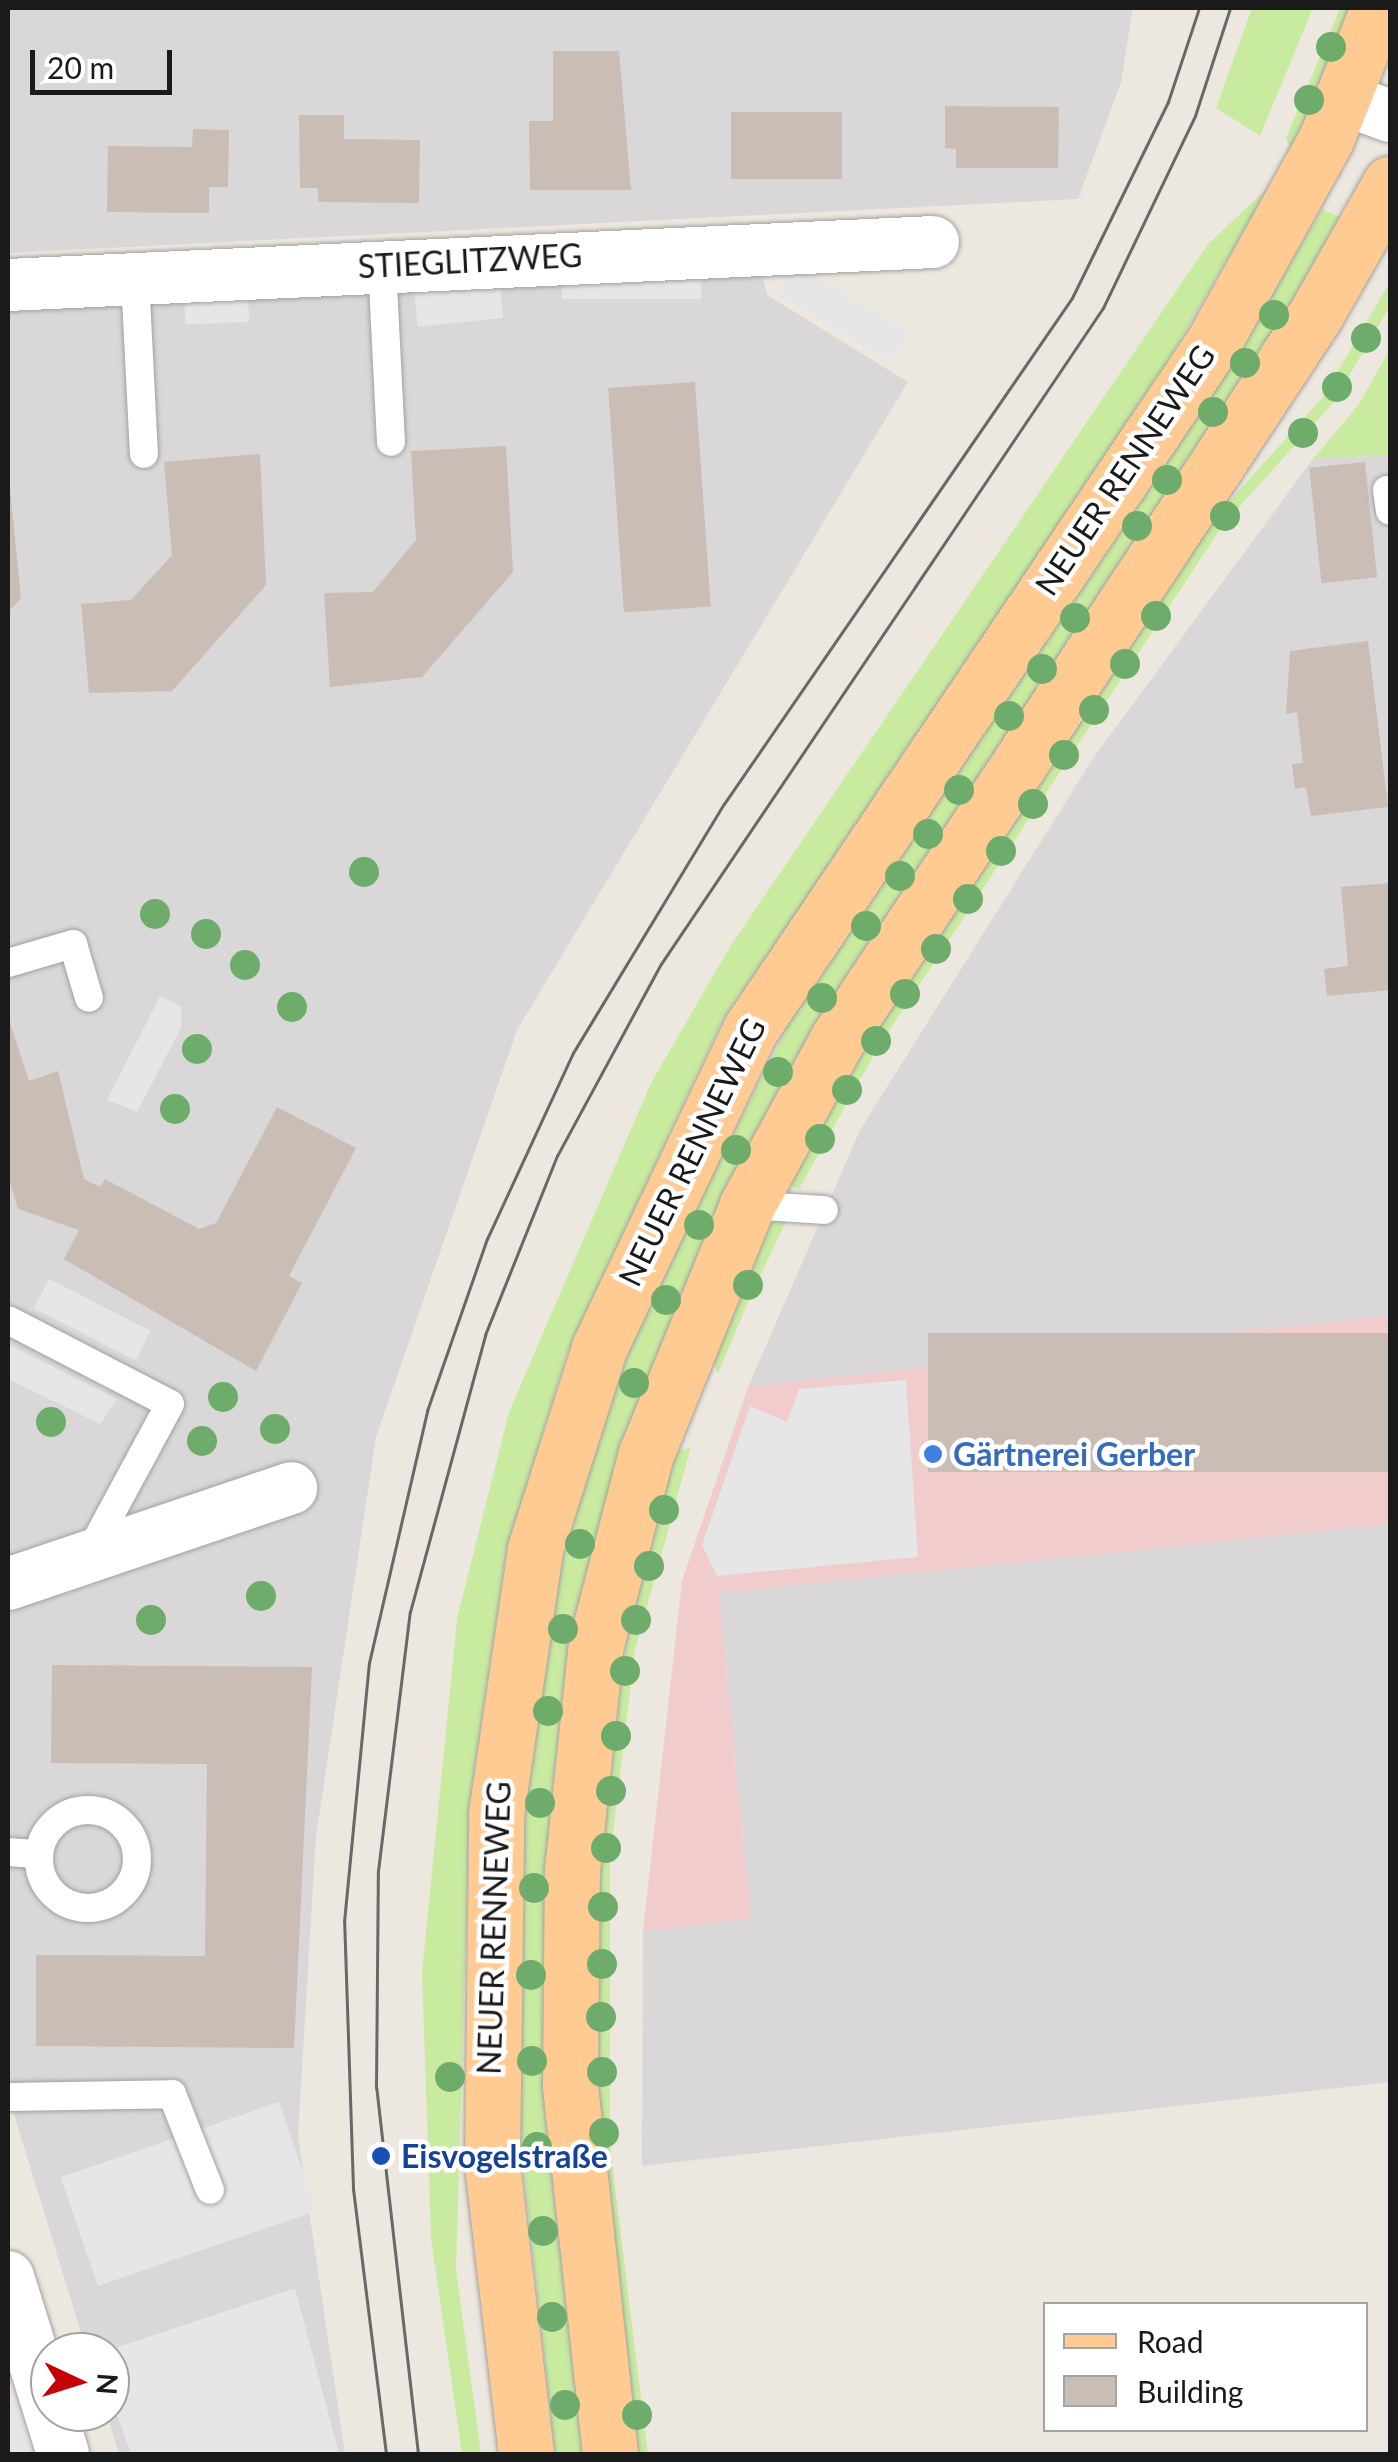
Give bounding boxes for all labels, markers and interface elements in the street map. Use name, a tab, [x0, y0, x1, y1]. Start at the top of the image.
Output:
scale bar	[35, 30, 178, 92]
text: 20 m	[47, 49, 114, 85]
street label: STIEGLITZWEG	[357, 236, 583, 286]
street label: NEUER RENNEWEG	[1027, 338, 1223, 602]
street label: NEUER RENNEWEG	[610, 1012, 774, 1292]
place label: Gärtnerei Gerber	[953, 1435, 1195, 1473]
marker: Gärtnerei Gerber	[922, 1443, 944, 1465]
street label: NEUER RENNEWEG	[470, 1781, 518, 2075]
place label: Eisvogelstraße	[401, 2137, 608, 2175]
marker: Eisvogelstraße	[370, 2145, 392, 2167]
legend	[1043, 2302, 1368, 2432]
text: Road	[1137, 2323, 1204, 2359]
north arrow	[30, 2332, 130, 2432]
text: N	[90, 2372, 126, 2396]
text: Building	[1137, 2373, 1243, 2409]

